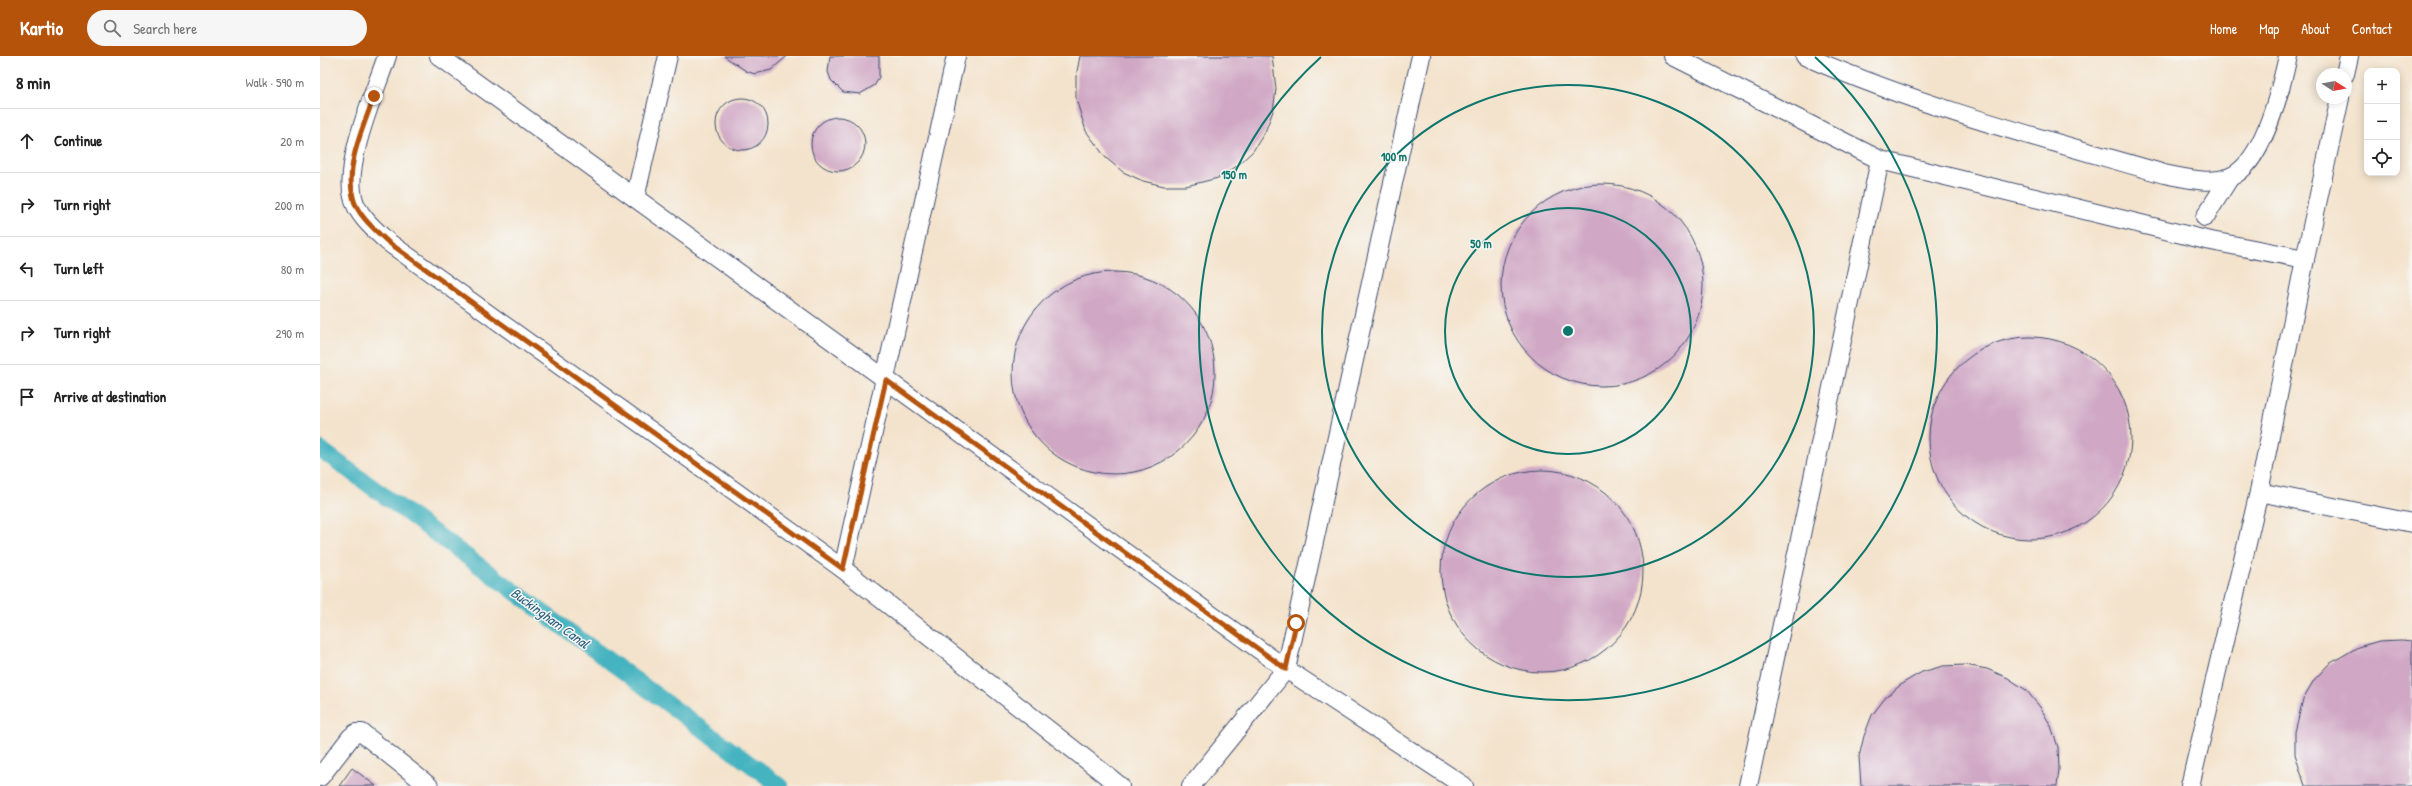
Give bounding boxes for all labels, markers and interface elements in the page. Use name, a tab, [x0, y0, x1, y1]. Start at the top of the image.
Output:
search box	[87, 10, 367, 46]
text: Kartio	[20, 15, 63, 41]
icon: search	[101, 17, 123, 39]
text: Search here	[133, 18, 197, 39]
text: Home	[2210, 19, 2237, 38]
text: Map	[2259, 19, 2279, 38]
text: About	[2301, 19, 2330, 38]
text: Contact	[2352, 19, 2392, 38]
north arrow	[2316, 68, 2352, 104]
map controls	[2364, 68, 2400, 176]
button: +	[2364, 68, 2400, 104]
text: 8 min	[16, 71, 50, 94]
text: Walk · 590 m	[246, 73, 304, 91]
route end	[365, 87, 383, 105]
button: −	[2364, 104, 2400, 140]
icon: ahead	[16, 130, 38, 152]
text: Continue	[54, 130, 102, 151]
text: 20 m	[280, 132, 304, 150]
button: locate	[2364, 140, 2400, 176]
text: 100 m	[1381, 148, 1407, 165]
text: 150 m	[1221, 166, 1247, 183]
icon: right	[16, 194, 38, 216]
text: Turn right	[54, 194, 110, 215]
text: 200 m	[274, 196, 304, 214]
text: 50 m	[1470, 235, 1492, 252]
icon: left	[16, 258, 38, 280]
text: Turn left	[54, 258, 104, 279]
text: 80 m	[281, 260, 304, 278]
icon: right	[16, 322, 38, 344]
text: Turn right	[54, 322, 110, 343]
text: 290 m	[275, 324, 304, 342]
centre of rings	[1561, 324, 1575, 338]
icon: arrive	[16, 386, 38, 408]
text: Arrive at destination	[54, 386, 166, 407]
water label: Buckingham Canal	[507, 583, 594, 654]
route start	[1287, 614, 1305, 632]

